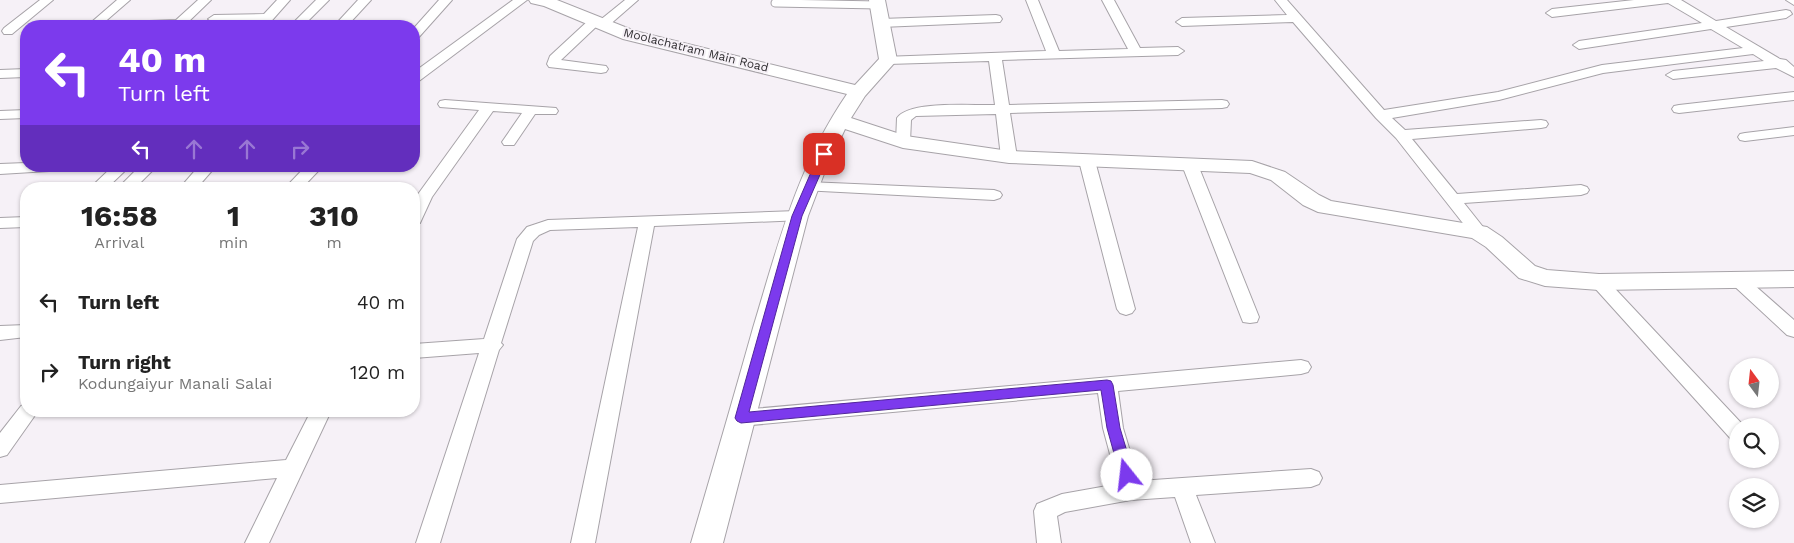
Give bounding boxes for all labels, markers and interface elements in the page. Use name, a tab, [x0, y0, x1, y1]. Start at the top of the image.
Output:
street label: Moolachatram Main Road	[622, 25, 770, 75]
text: 40 m	[118, 39, 206, 81]
icon: left	[35, 40, 100, 105]
text: Turn left	[118, 81, 210, 106]
pin	[803, 133, 845, 175]
icon: left	[127, 135, 155, 163]
icon: ahead	[180, 135, 208, 163]
icon: ahead	[233, 135, 261, 163]
icon: right	[286, 135, 314, 163]
icon: arrive	[810, 140, 838, 168]
text: 16:58	[81, 198, 158, 233]
text: 1	[227, 198, 240, 233]
text: 310	[309, 198, 359, 233]
text: Arrival	[94, 233, 144, 252]
text: min	[219, 233, 248, 252]
text: m	[326, 233, 342, 252]
icon: left	[35, 288, 63, 316]
text: Turn left	[78, 291, 159, 314]
text: 40 m	[357, 291, 405, 314]
text: Turn right	[78, 351, 171, 374]
icon: right	[35, 358, 63, 386]
north arrow	[1729, 358, 1779, 408]
map controls	[1729, 358, 1779, 528]
text: 120 m	[350, 361, 405, 384]
text: Kodungaiyur Manali Salai	[78, 374, 272, 393]
button: search	[1729, 418, 1779, 468]
position arrow	[1100, 448, 1152, 500]
button: layers	[1729, 478, 1779, 528]

